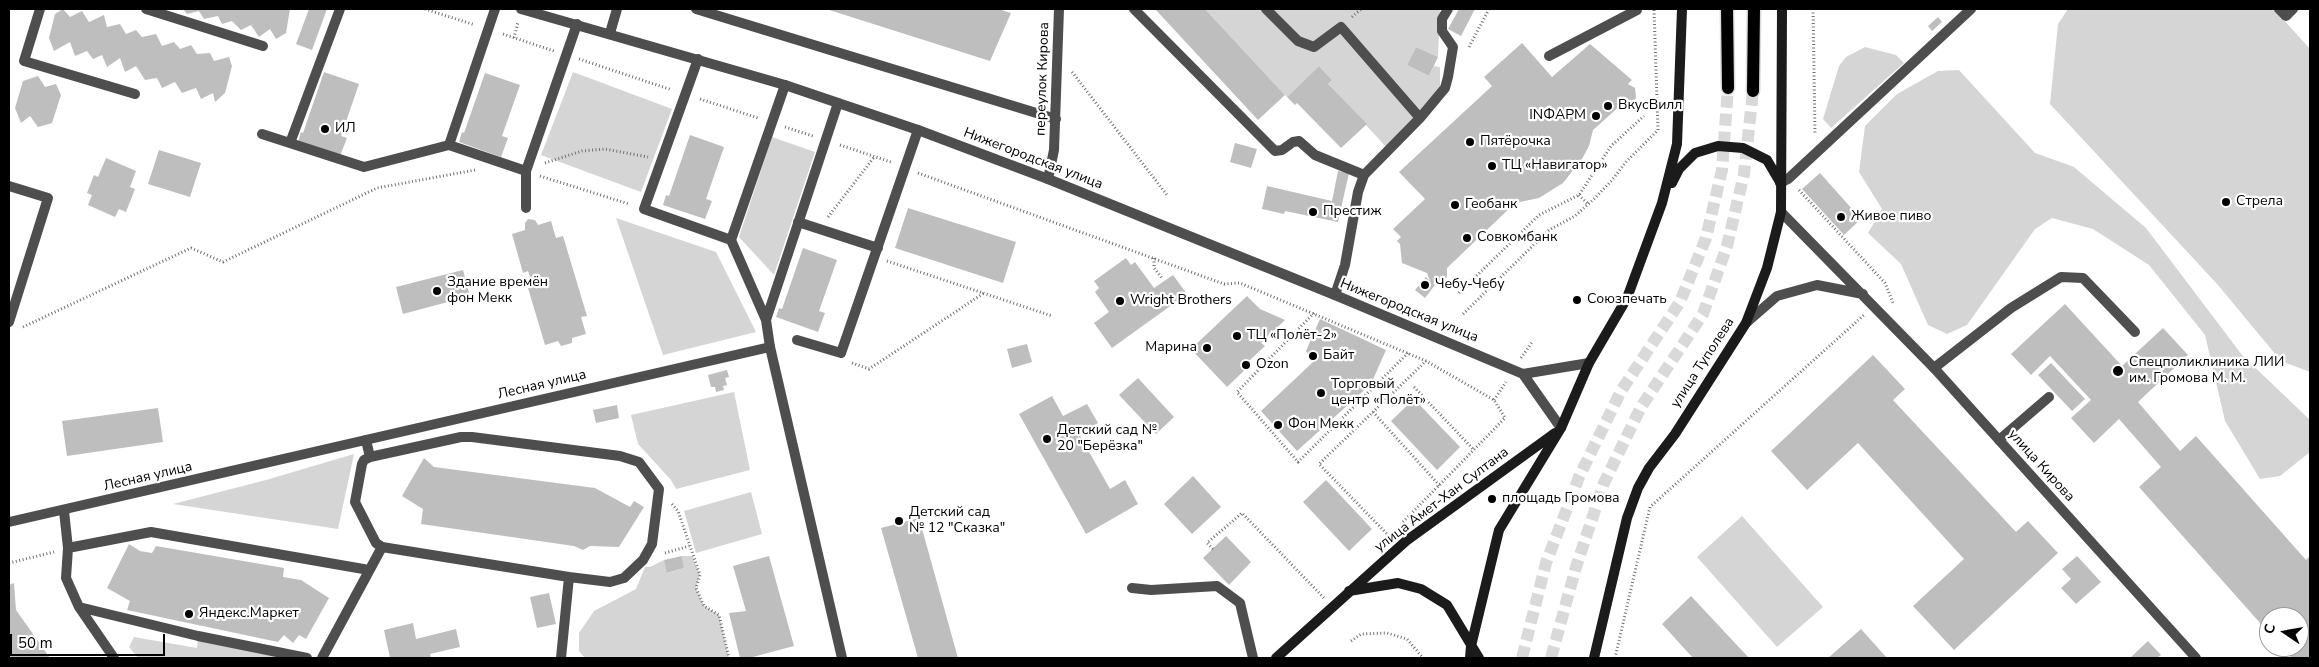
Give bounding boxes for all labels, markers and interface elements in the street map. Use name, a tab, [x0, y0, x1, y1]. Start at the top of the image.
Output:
street label: переулок Кирова	[1033, 22, 1053, 136]
place label: ВкусВилл	[1618, 98, 1682, 114]
marker: ВкусВилл	[1602, 100, 1614, 112]
place label: INФАРМ	[1529, 108, 1586, 124]
marker: INФАРМ	[1590, 110, 1602, 122]
place label: ИЛ	[335, 121, 356, 137]
marker: ИЛ	[319, 123, 331, 135]
street label: Нижегородская улица	[961, 125, 1105, 193]
place label: Пятёрочка	[1480, 134, 1551, 150]
marker: Пятёрочка	[1464, 136, 1476, 148]
place label: ТЦ «Навигатор»	[1502, 158, 1608, 174]
marker: ТЦ «Навигатор»	[1486, 160, 1498, 172]
place label: Стрела	[2236, 194, 2283, 210]
marker: Стрела	[2220, 196, 2232, 208]
place label: Геобанк	[1465, 197, 1517, 213]
marker: Геобанк	[1449, 199, 1461, 211]
place label: Престиж	[1323, 204, 1381, 220]
marker: Престиж	[1307, 206, 1319, 218]
place label: Живое пиво	[1851, 209, 1931, 225]
marker: Живое пиво	[1835, 211, 1847, 223]
place label: Совкомбанк	[1477, 230, 1557, 246]
marker: Совкомбанк	[1461, 232, 1473, 244]
place label: Здание времён фон Мекк	[447, 275, 548, 308]
street label: Нижегородская улица	[1337, 276, 1481, 346]
place label: Чебу-Чебу	[1435, 277, 1504, 293]
marker: Чебу-Чебу	[1419, 279, 1431, 291]
marker: Здание времён фон Мекк	[431, 285, 443, 297]
place label: Союзпечать	[1587, 292, 1667, 308]
place label: Wright Brothers	[1130, 293, 1232, 309]
marker: Союзпечать	[1571, 294, 1583, 306]
marker: Wright Brothers	[1114, 295, 1126, 307]
street label: улица Туполева	[1668, 315, 1738, 411]
place label: ТЦ «Полёт-2»	[1247, 328, 1337, 344]
marker: ТЦ «Полёт-2»	[1231, 330, 1243, 342]
place label: Марина	[1145, 340, 1197, 356]
marker: Марина	[1201, 342, 1213, 354]
place label: Байт	[1323, 348, 1354, 364]
marker: Байт	[1307, 350, 1319, 362]
place label: Спецполиклиника ЛИИ им. Громова М. М.	[2129, 355, 2284, 388]
place label: Ozon	[1256, 357, 1289, 373]
marker: Ozon	[1240, 359, 1252, 371]
marker: Спецполиклиника ЛИИ им. Громова М. М.	[2111, 364, 2125, 378]
street label: Лесная улица	[496, 367, 588, 403]
place label: Торговый центр «Полёт»	[1331, 377, 1426, 410]
marker: Торговый центр «Полёт»	[1315, 387, 1327, 399]
place label: Фон Мекк	[1288, 417, 1354, 433]
marker: Фон Мекк	[1272, 419, 1284, 431]
place label: Детский сад № 20 "Берёзка"	[1057, 423, 1157, 456]
street label: улица Кирова	[2004, 426, 2078, 506]
marker: Детский сад № 20 "Берёзка"	[1041, 433, 1053, 445]
street label: улица Амет-Хан Султана	[1372, 444, 1512, 556]
street label: Лесная улица	[102, 459, 194, 495]
place label: площадь Громова	[1502, 491, 1620, 507]
marker: площадь Громова	[1486, 493, 1498, 505]
place label: Детский сад № 12 "Сказка"	[909, 505, 1005, 538]
marker: Детский сад № 12 "Сказка"	[893, 515, 905, 527]
place label: Яндекс.Маркет	[199, 606, 299, 622]
north arrow	[2259, 607, 2309, 657]
marker: Яндекс.Маркет	[183, 608, 195, 620]
text: С	[2260, 622, 2280, 636]
scale bar	[12, 624, 168, 656]
text: 50 m	[18, 633, 53, 653]

